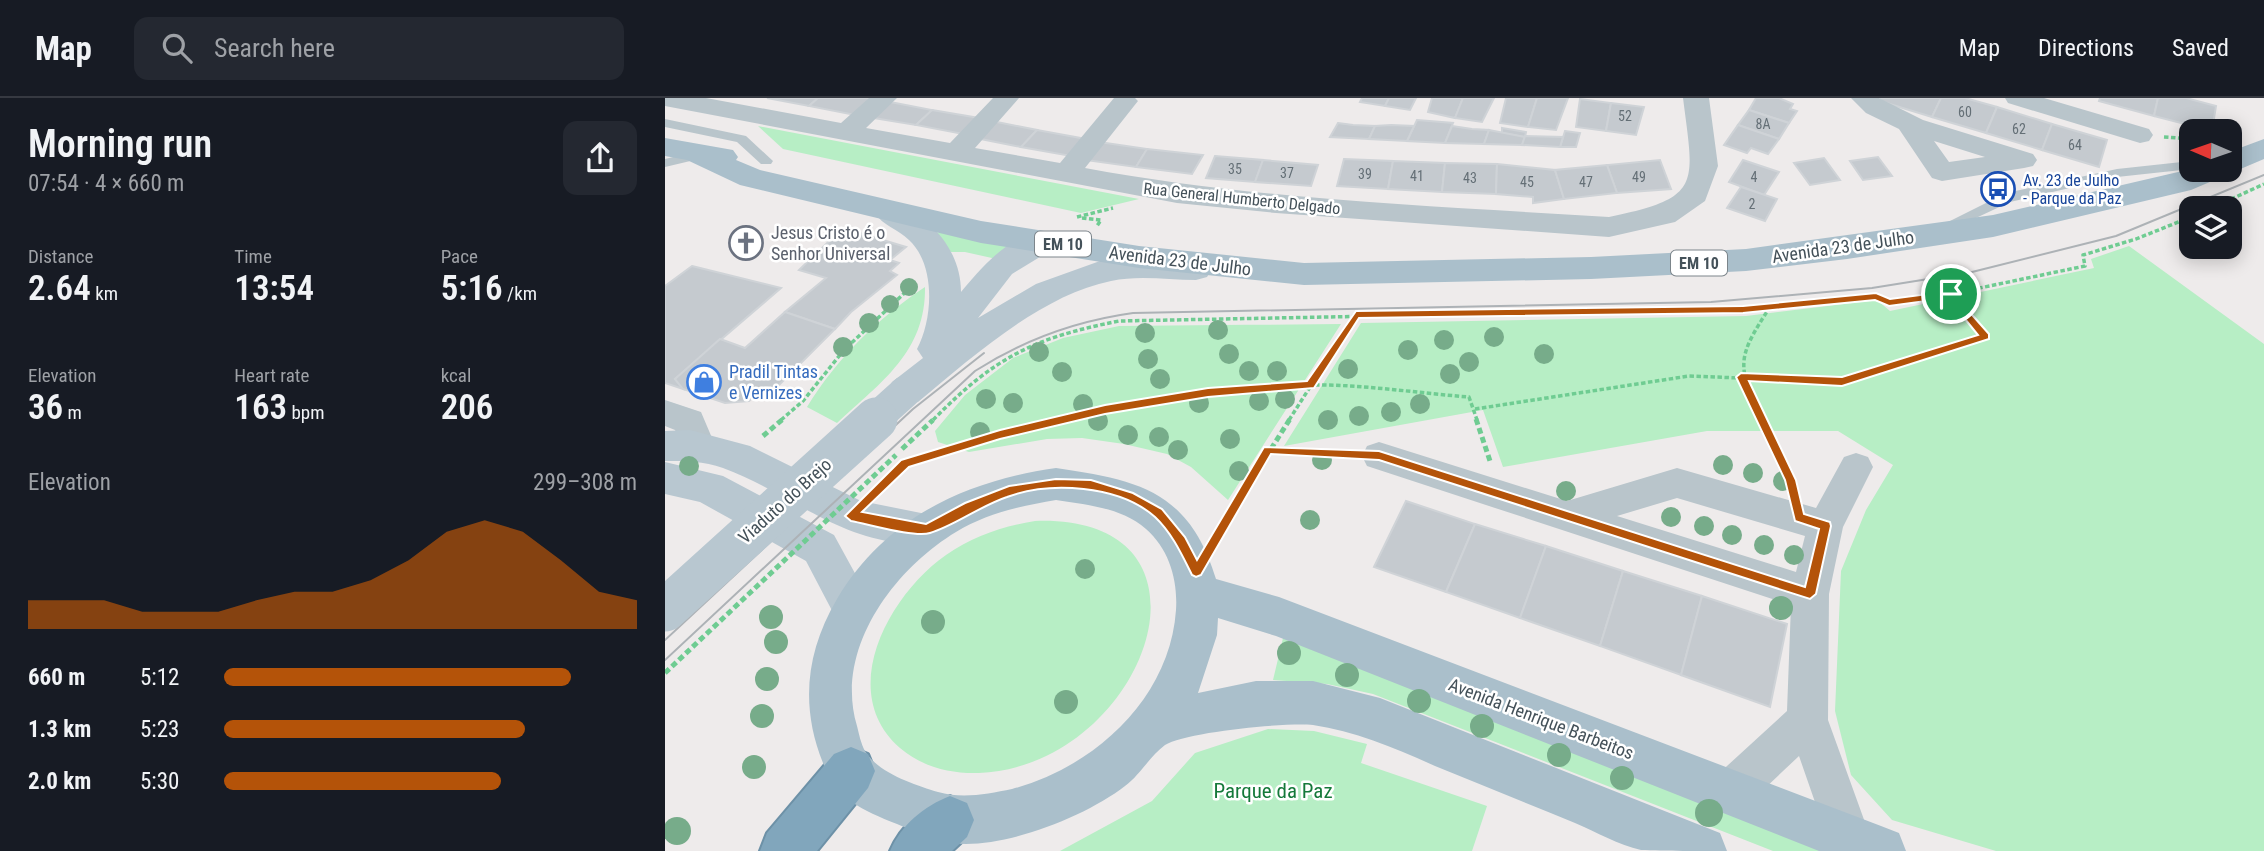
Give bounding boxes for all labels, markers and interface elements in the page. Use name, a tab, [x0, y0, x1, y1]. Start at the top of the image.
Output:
search box	[134, 17, 624, 80]
text: Map	[35, 29, 92, 68]
icon: search	[158, 29, 196, 67]
text: Search here	[214, 33, 335, 63]
text: Map	[1959, 34, 2000, 62]
text: Directions	[2038, 34, 2134, 62]
text: Saved	[2172, 34, 2229, 62]
house number: 60	[1958, 104, 1972, 120]
house number: 52	[1618, 108, 1632, 124]
house number: 8A	[1756, 116, 1770, 132]
north arrow	[2179, 119, 2242, 182]
map controls	[2179, 119, 2242, 259]
button: share	[563, 121, 637, 195]
house number: 62	[2012, 121, 2026, 137]
text: Morning run	[28, 122, 212, 166]
house number: 64	[2068, 137, 2082, 153]
house number: 35	[1228, 161, 1242, 177]
house number: 37	[1280, 165, 1294, 181]
house number: 39	[1358, 166, 1372, 182]
house number: 41	[1410, 168, 1424, 184]
house number: 49	[1632, 169, 1646, 185]
house number: 4	[1751, 169, 1758, 185]
text: 07:54 · 4 × 660 m	[28, 170, 184, 197]
house number: 43	[1463, 170, 1477, 186]
bus stop icon: Av. 23 de Julho - Parque da Paz	[1979, 170, 2017, 208]
place label: Av. 23 de Julho - Parque da Paz	[2023, 171, 2121, 208]
house number: 45	[1520, 174, 1534, 190]
house number: 47	[1579, 174, 1593, 190]
street label: Rua General Humberto Delgado	[1143, 179, 1341, 218]
house number: 2	[1749, 196, 1756, 212]
button: layers	[2179, 196, 2242, 259]
place label: Jesus Cristo é o Senhor Universal	[771, 222, 890, 264]
church icon: Jesus Cristo é o Senhor Universal	[727, 224, 765, 262]
street label: Avenida 23 de Julho	[1771, 226, 1915, 267]
road number: EM 10	[1035, 232, 1091, 256]
street label: Avenida 23 de Julho	[1108, 241, 1252, 280]
text: Distance	[28, 245, 93, 268]
text: Time	[234, 245, 272, 268]
text: Pace	[441, 245, 478, 268]
road number: EM 10	[1671, 251, 1727, 276]
pin	[1921, 264, 1981, 324]
text: 2.64	[28, 268, 91, 309]
text: 13:54	[234, 268, 314, 309]
text: 5:16	[441, 268, 503, 309]
icon: arrive	[1932, 275, 1970, 313]
text: km	[91, 282, 118, 305]
text: /km	[503, 282, 537, 305]
place label: Pradil Tintas e Vernizes	[729, 361, 818, 403]
shop icon: Pradil Tintas e Vernizes	[685, 363, 723, 401]
text: Elevation	[28, 364, 96, 387]
text: Heart rate	[234, 364, 309, 387]
text: kcal	[441, 364, 471, 387]
text: 36	[28, 387, 63, 428]
text: 163	[234, 387, 287, 428]
text: 206	[441, 387, 493, 428]
text: m	[63, 401, 82, 424]
text: bpm	[287, 401, 325, 424]
street label: Viaduto do Brejo	[734, 453, 835, 548]
text: Elevation	[28, 469, 111, 496]
text: 299–308 m	[533, 469, 637, 496]
text: 660 m	[28, 664, 85, 691]
text: 5:12	[140, 664, 179, 691]
street label: Avenida Henrique Barbeitos	[1446, 674, 1637, 764]
text: 1.3 km	[28, 716, 91, 743]
text: 5:23	[140, 716, 179, 743]
text: 2.0 km	[28, 768, 91, 795]
text: 5:30	[140, 768, 179, 795]
park label: Parque da Paz	[1213, 779, 1333, 803]

